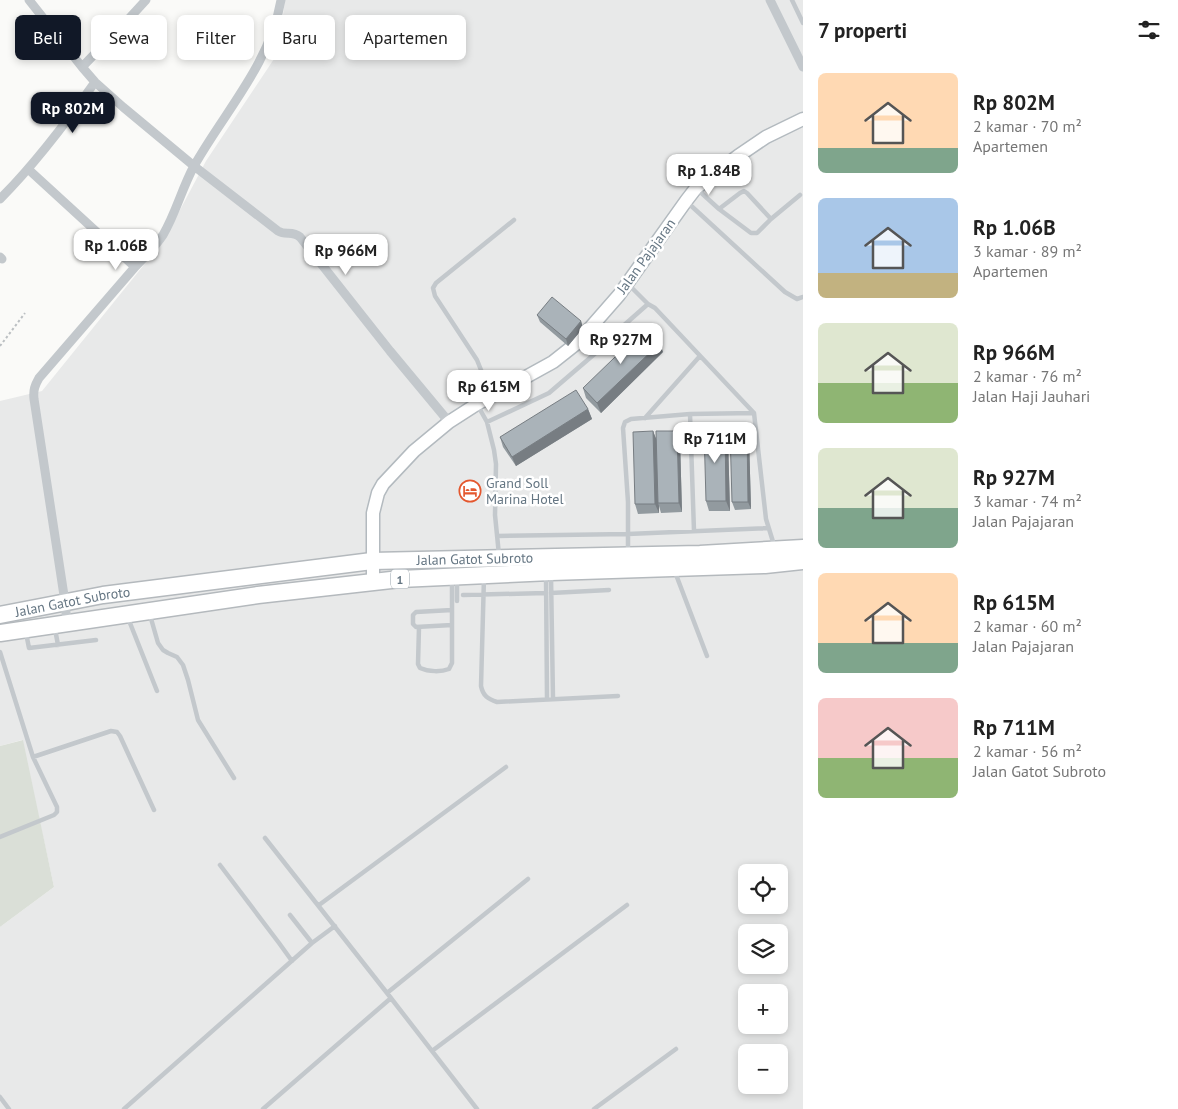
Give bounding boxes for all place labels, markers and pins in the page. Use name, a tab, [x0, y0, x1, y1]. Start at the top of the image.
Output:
pin: Rp 802M	[27, 92, 119, 134]
pin: Rp 1.84B	[657, 154, 761, 196]
pin: Rp 1.06B	[64, 228, 168, 271]
pin: Rp 966M	[300, 234, 392, 276]
pin: Rp 927M	[575, 322, 667, 365]
pin: Rp 615M	[443, 370, 535, 412]
pin: Rp 711M	[669, 422, 761, 464]
place label: Grand Soll Marina Hotel	[486, 474, 564, 508]
hotel icon: Grand Soll Marina Hotel	[458, 479, 482, 503]

